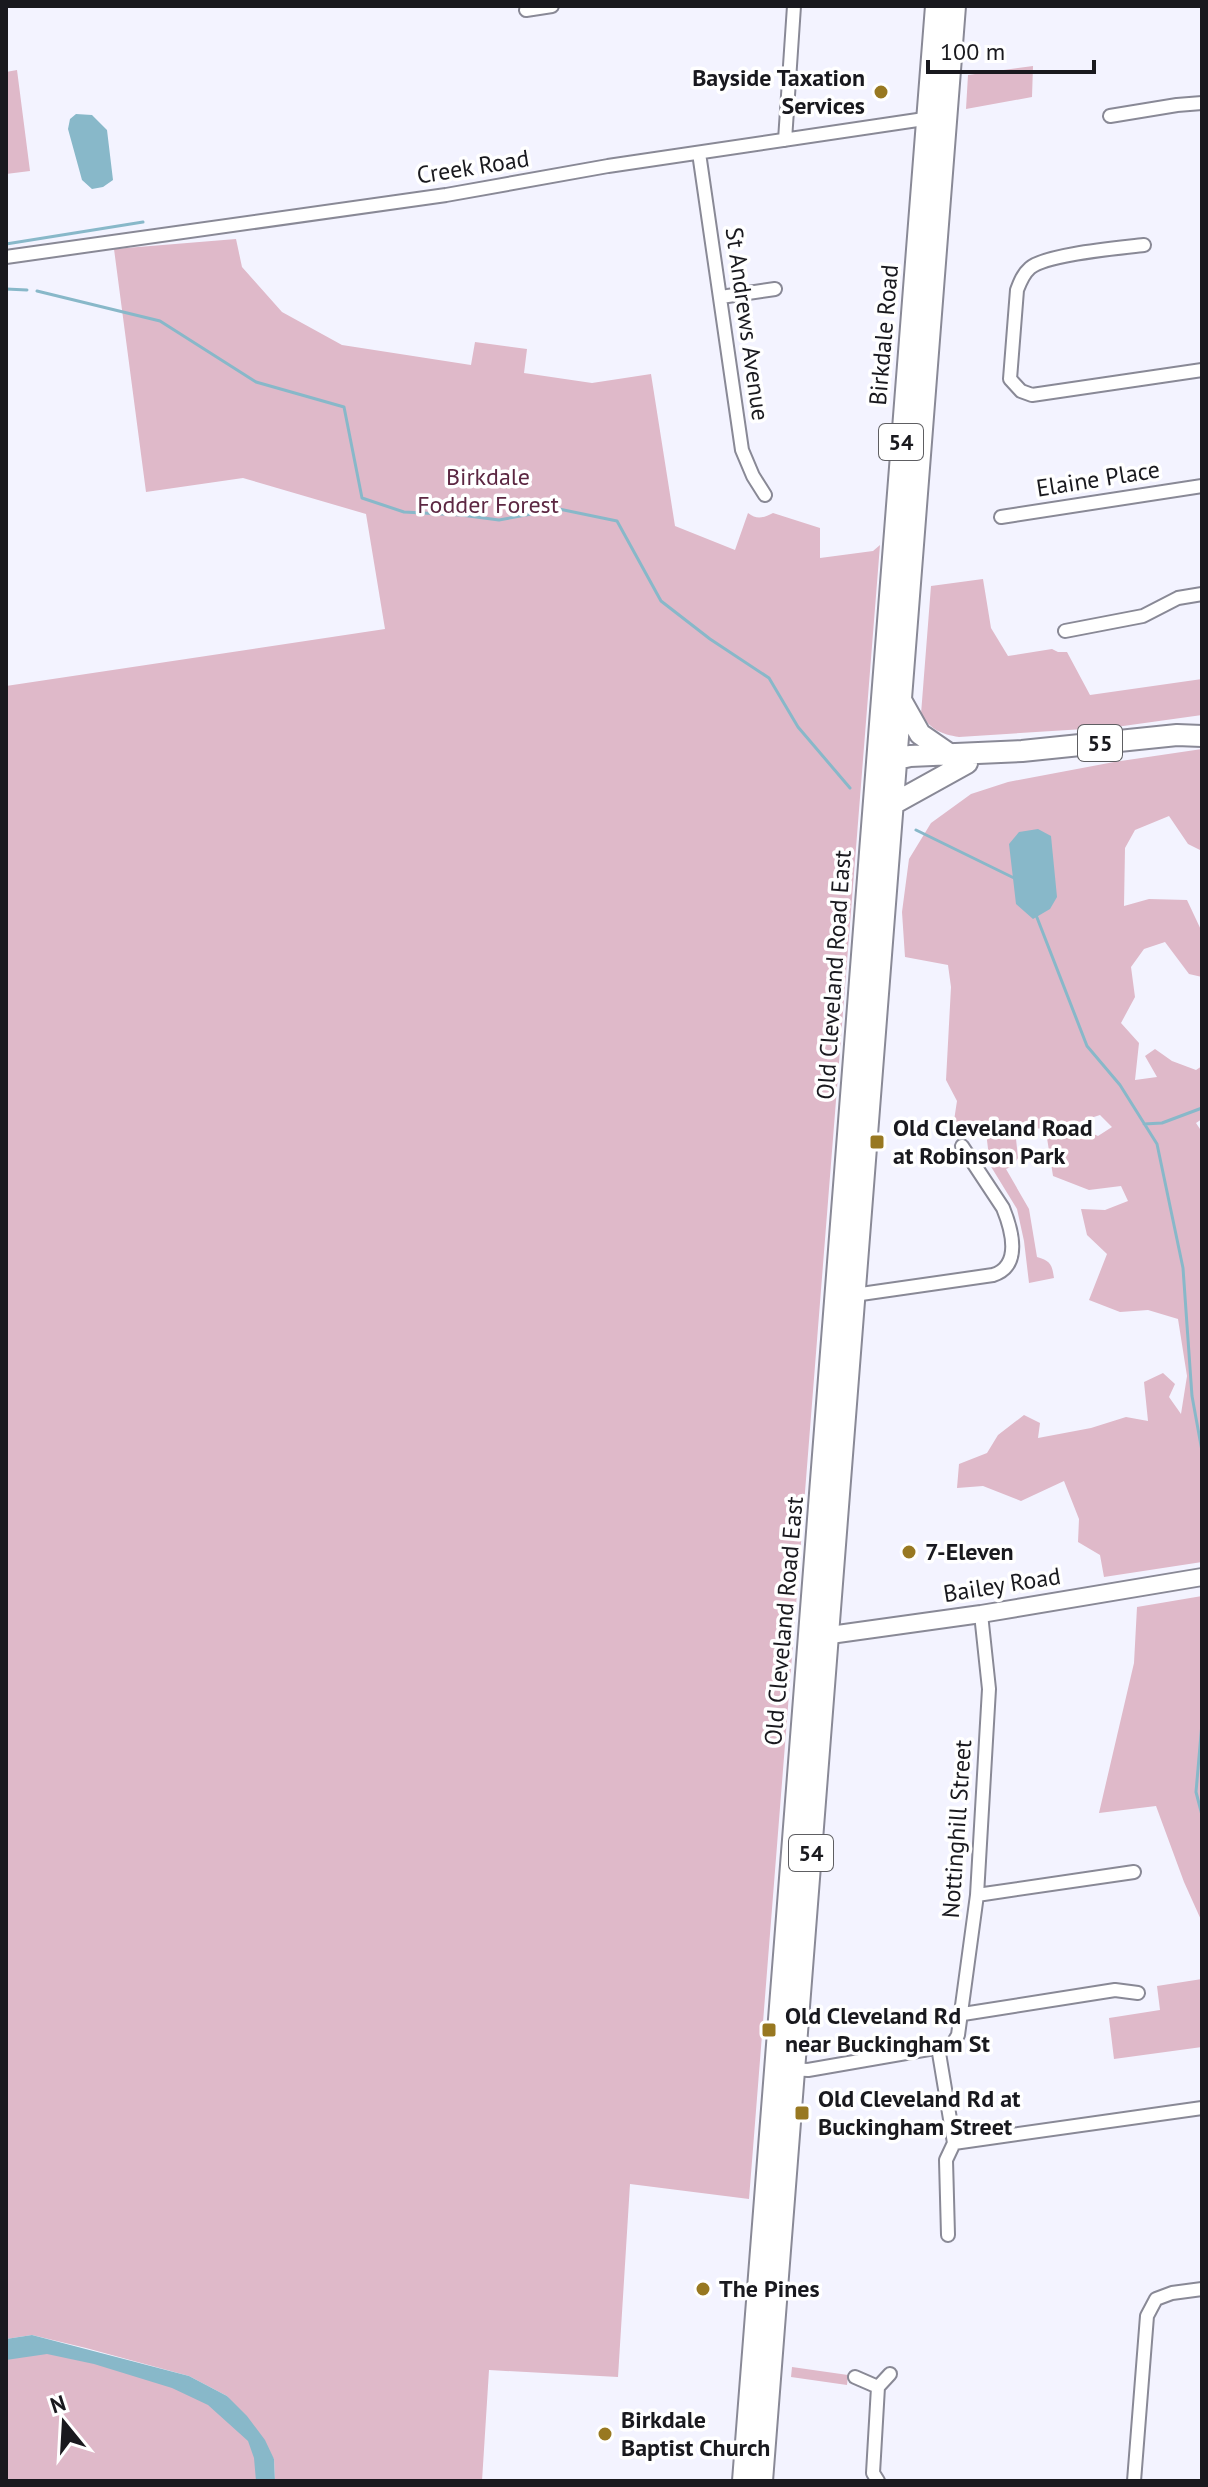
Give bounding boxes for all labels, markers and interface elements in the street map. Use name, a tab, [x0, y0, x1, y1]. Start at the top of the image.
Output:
scale bar	[928, 24, 1094, 74]
text: 100 m	[940, 36, 1005, 67]
place label: Bayside Taxation Services	[692, 62, 865, 121]
marker: Bayside Taxation Services	[872, 83, 890, 101]
street label: Creek Road	[414, 142, 531, 191]
street label: St Andrews Avenue	[719, 225, 776, 423]
street label: Birkdale Road	[862, 263, 905, 407]
road number: 54	[879, 424, 923, 460]
street label: Elaine Place	[1034, 453, 1162, 504]
park label: Birkdale Fodder Forest	[417, 461, 559, 520]
road number: 55	[1078, 725, 1122, 761]
street label: Old Cleveland Road East	[809, 849, 858, 1101]
place label: Old Cleveland Road at Robinson Park	[893, 1112, 1093, 1171]
marker: Old Cleveland Road at Robinson Park	[868, 1133, 886, 1151]
street label: Old Cleveland Road East	[757, 1495, 810, 1747]
place label: 7-Eleven	[925, 1536, 1014, 1567]
marker: 7-Eleven	[900, 1543, 918, 1561]
street label: Bailey Road	[941, 1560, 1063, 1609]
street label: Nottinghill Street	[935, 1739, 978, 1919]
road number: 54	[789, 1835, 833, 1871]
place label: Old Cleveland Rd near Buckingham St	[785, 2000, 990, 2059]
marker: Old Cleveland Rd near Buckingham St	[760, 2021, 778, 2039]
place label: Old Cleveland Rd at Buckingham Street	[818, 2083, 1021, 2142]
marker: Old Cleveland Rd at Buckingham Street	[793, 2104, 811, 2122]
place label: The Pines	[719, 2273, 820, 2304]
marker: The Pines	[694, 2280, 712, 2298]
north arrow	[24, 2383, 104, 2463]
text: N	[47, 2388, 69, 2420]
place label: Birkdale Baptist Church	[621, 2404, 770, 2463]
marker: Birkdale Baptist Church	[596, 2425, 614, 2443]

